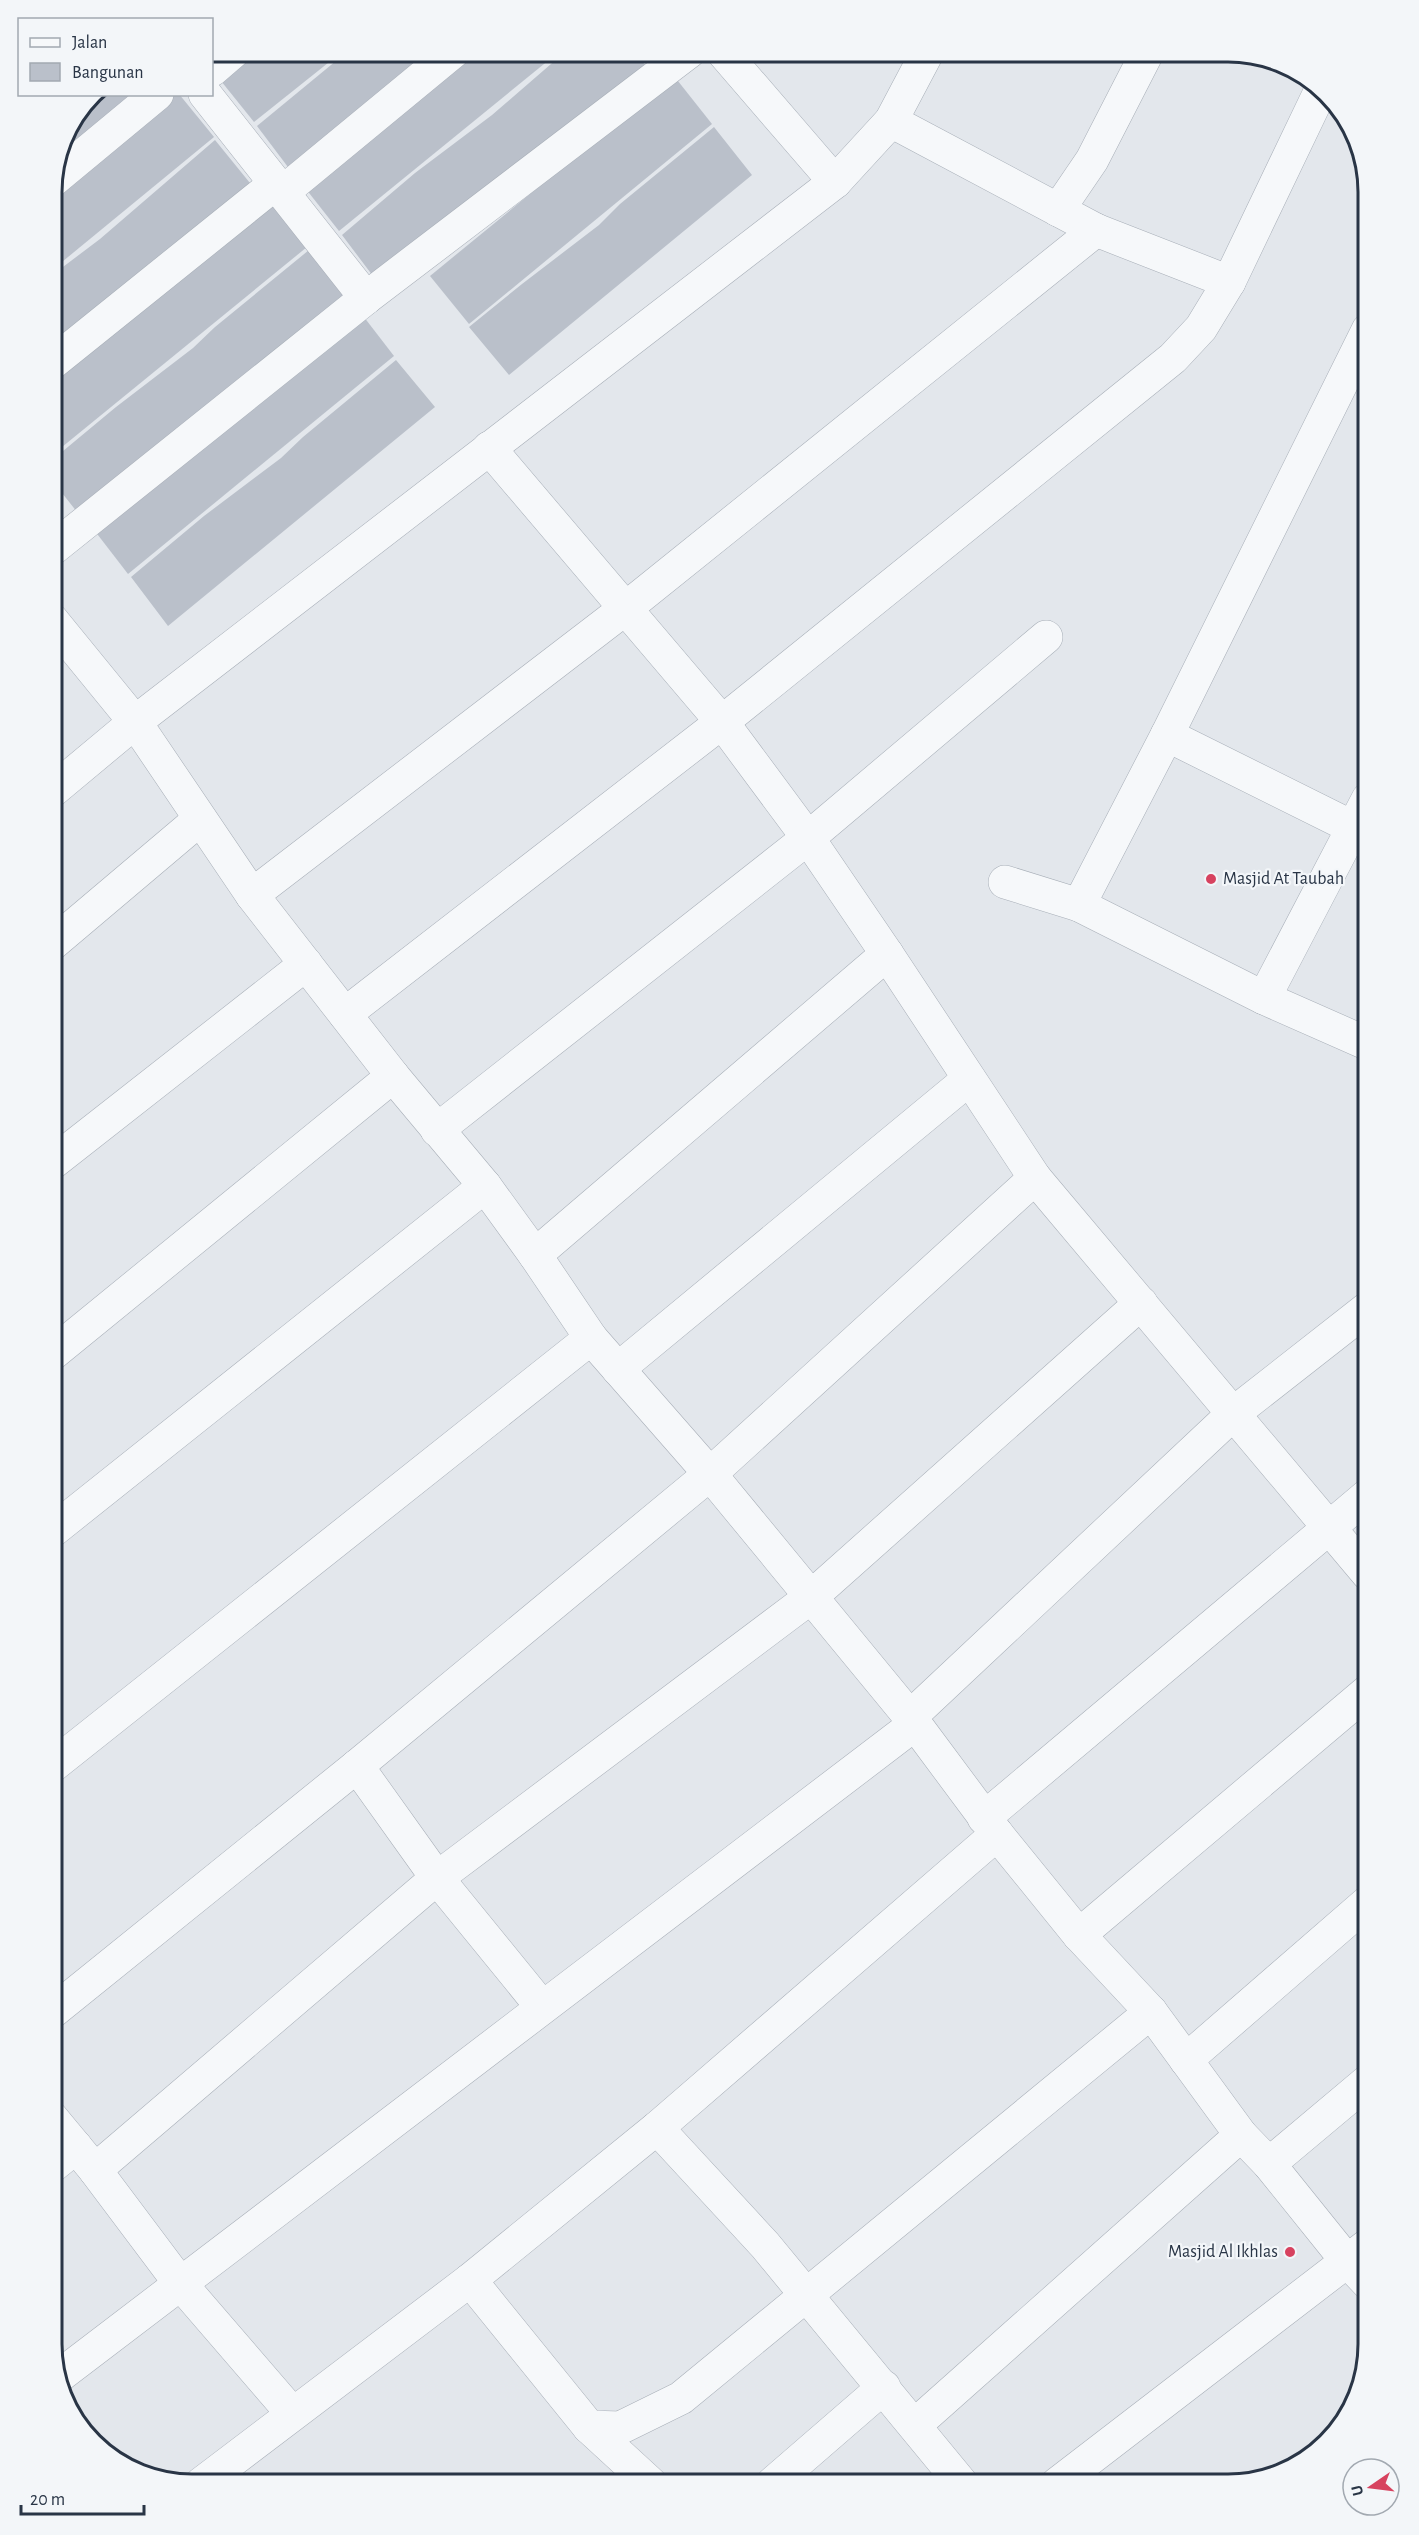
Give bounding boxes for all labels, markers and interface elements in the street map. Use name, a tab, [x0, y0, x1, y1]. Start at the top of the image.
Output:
legend	[18, 18, 213, 96]
text: Jalan	[72, 34, 107, 52]
text: Bangunan	[72, 64, 144, 82]
place label: Masjid At Taubah	[1223, 870, 1344, 888]
marker: Masjid At Taubah	[1204, 872, 1218, 886]
place label: Masjid Al Ikhlas	[1168, 2243, 1278, 2261]
marker: Masjid Al Ikhlas	[1283, 2245, 1297, 2259]
north arrow	[1341, 2457, 1401, 2517]
scale bar	[21, 2478, 144, 2516]
text: U	[1348, 2483, 1366, 2497]
text: 20 m	[30, 2491, 65, 2509]

